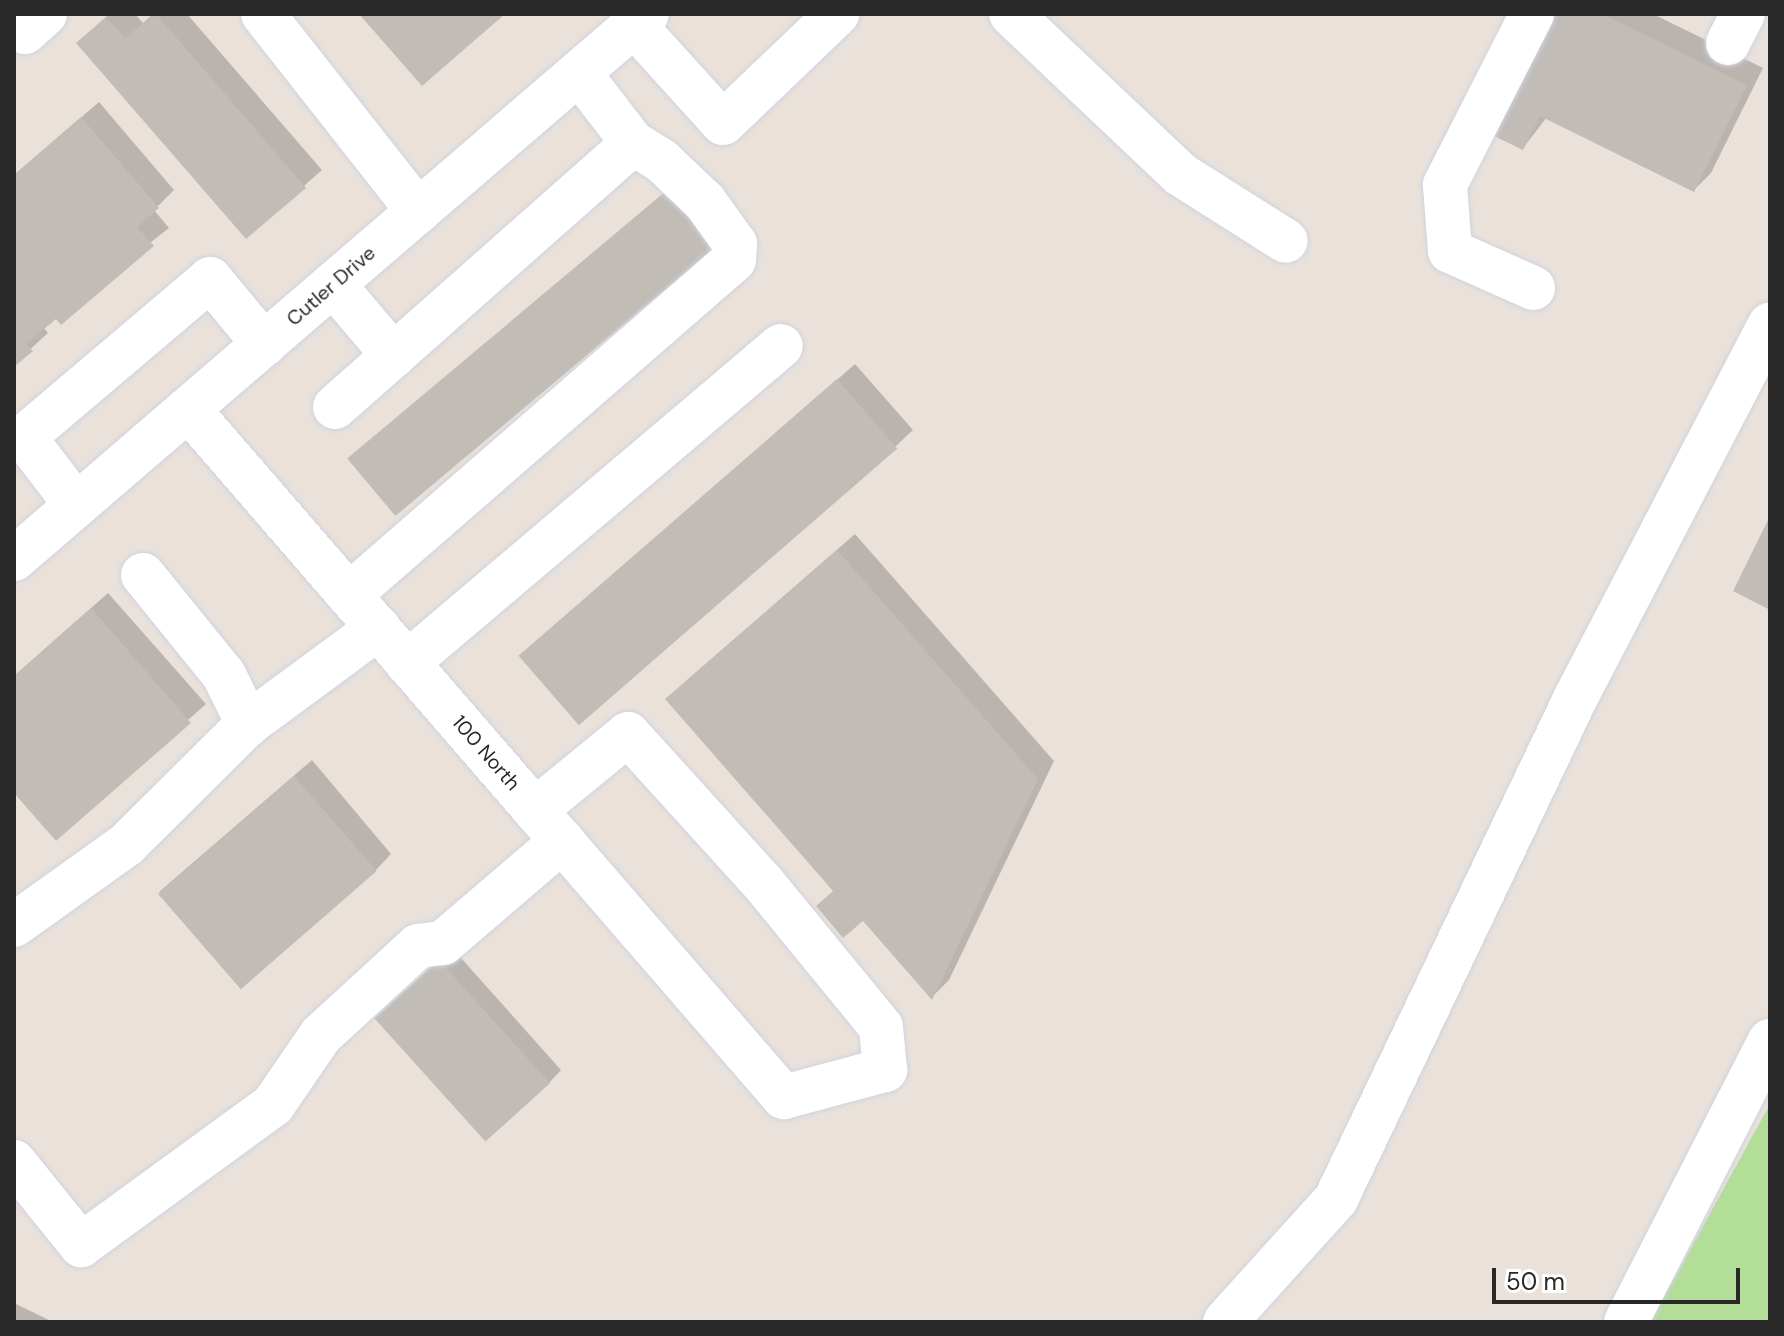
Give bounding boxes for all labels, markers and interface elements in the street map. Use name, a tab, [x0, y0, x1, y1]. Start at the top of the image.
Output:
street label: Cutler Drive	[282, 241, 380, 331]
street label: 100 North	[447, 711, 525, 795]
scale bar	[1496, 1252, 1744, 1302]
text: 50 m	[1506, 1266, 1565, 1297]

